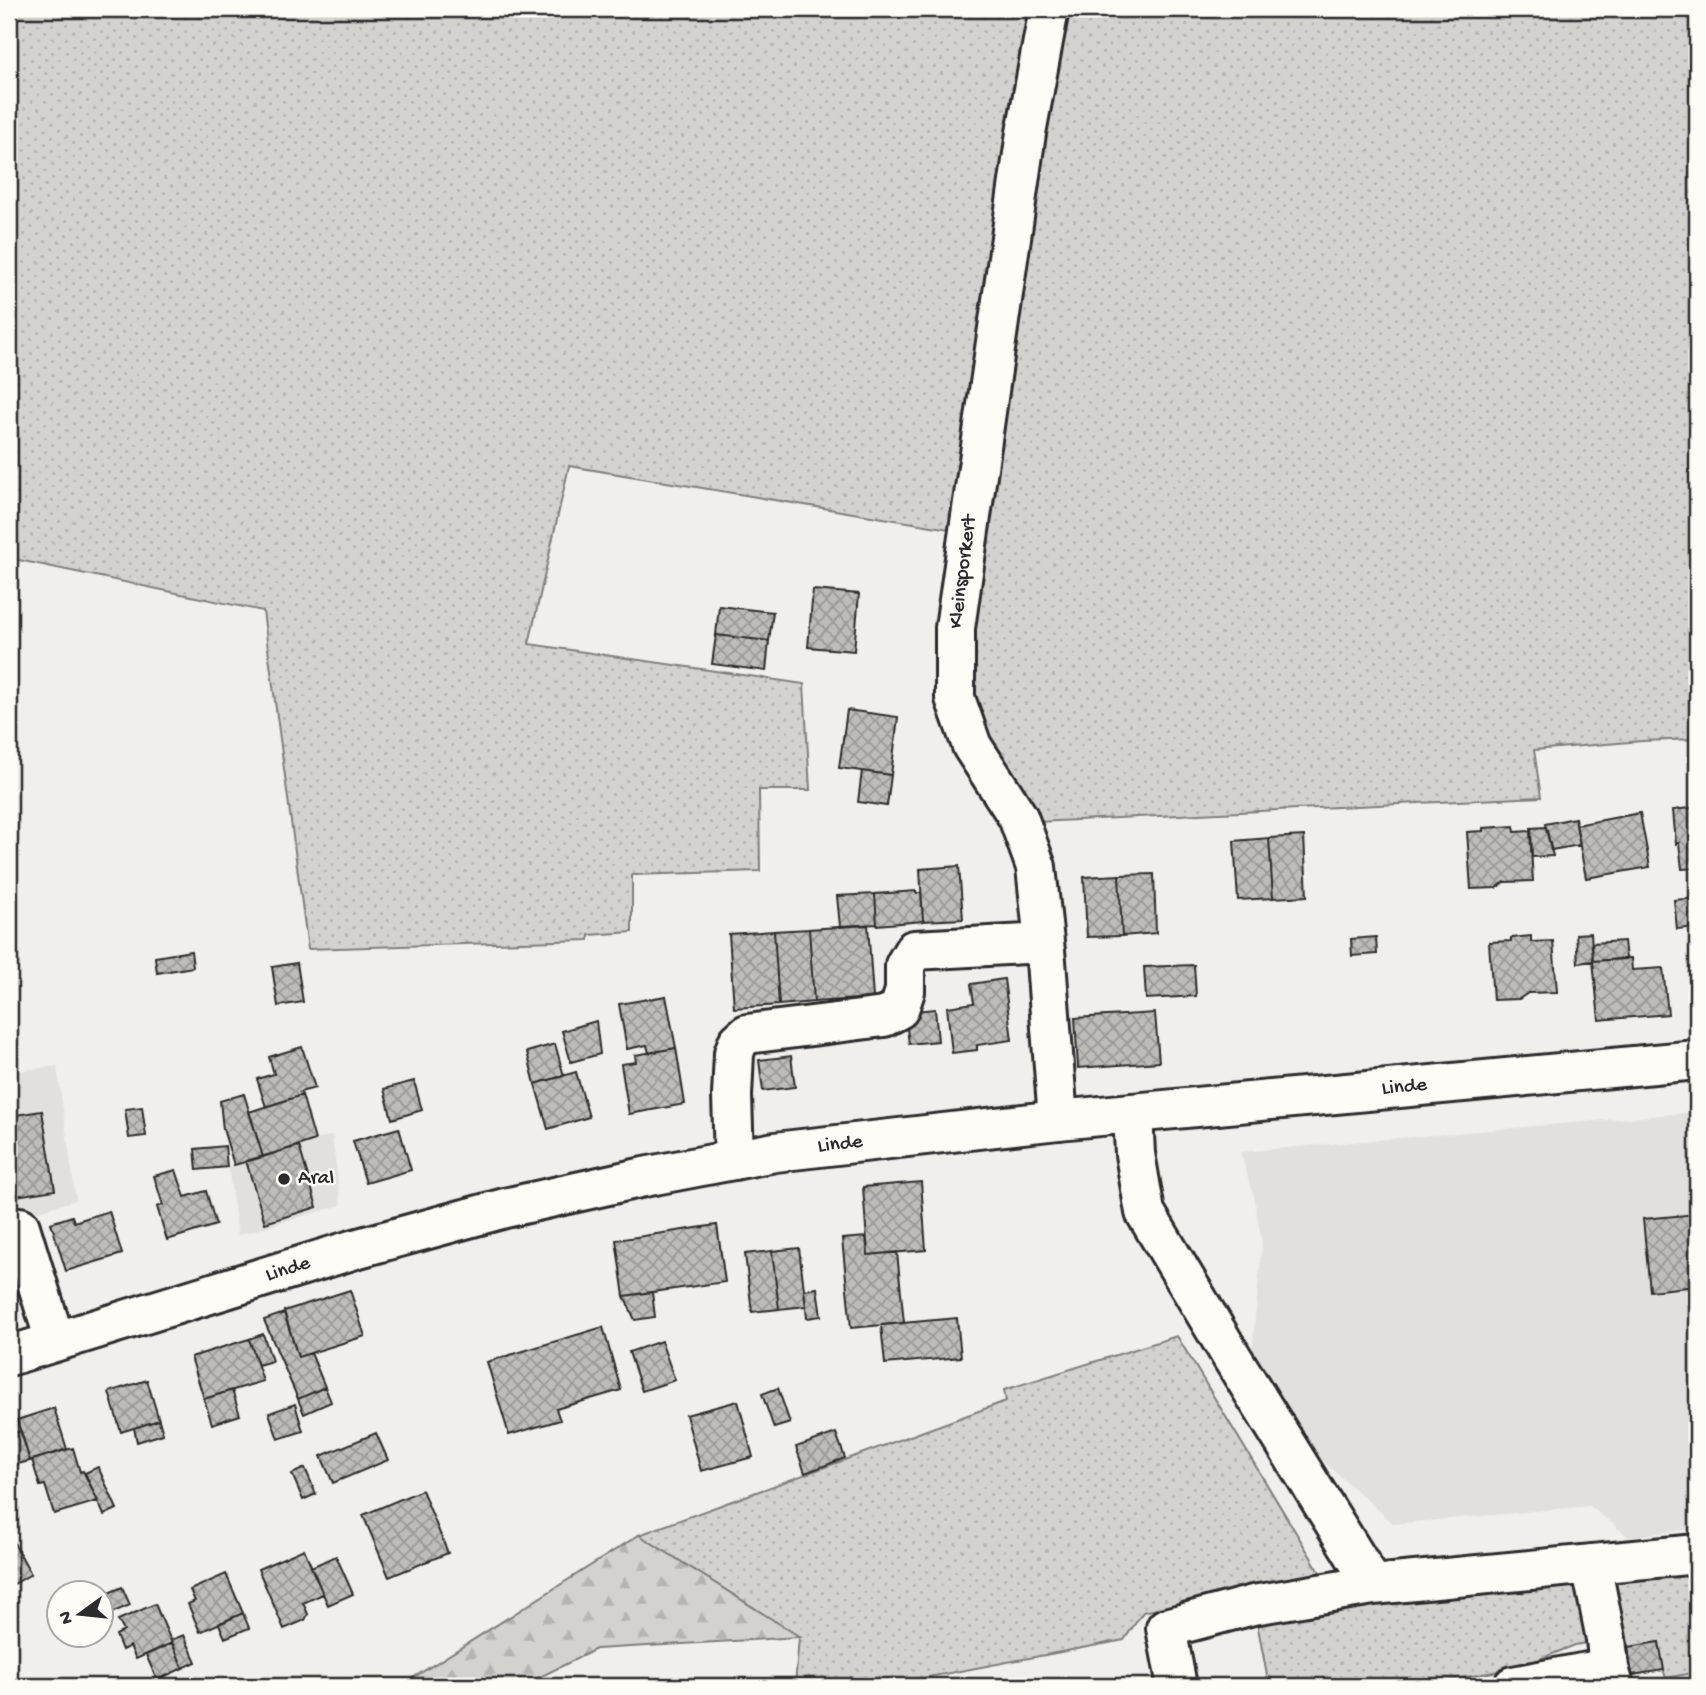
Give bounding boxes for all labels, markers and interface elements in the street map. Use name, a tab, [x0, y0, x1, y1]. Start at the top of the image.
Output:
street label: Kleinsporkert	[945, 511, 984, 630]
street label: Linde	[1380, 1073, 1429, 1102]
street label: Linde	[816, 1130, 865, 1160]
place label: Aral	[298, 1167, 334, 1192]
marker: Aral	[276, 1171, 292, 1187]
street label: Linde	[263, 1251, 314, 1288]
north arrow	[46, 1580, 116, 1650]
text: N	[54, 1609, 80, 1626]

